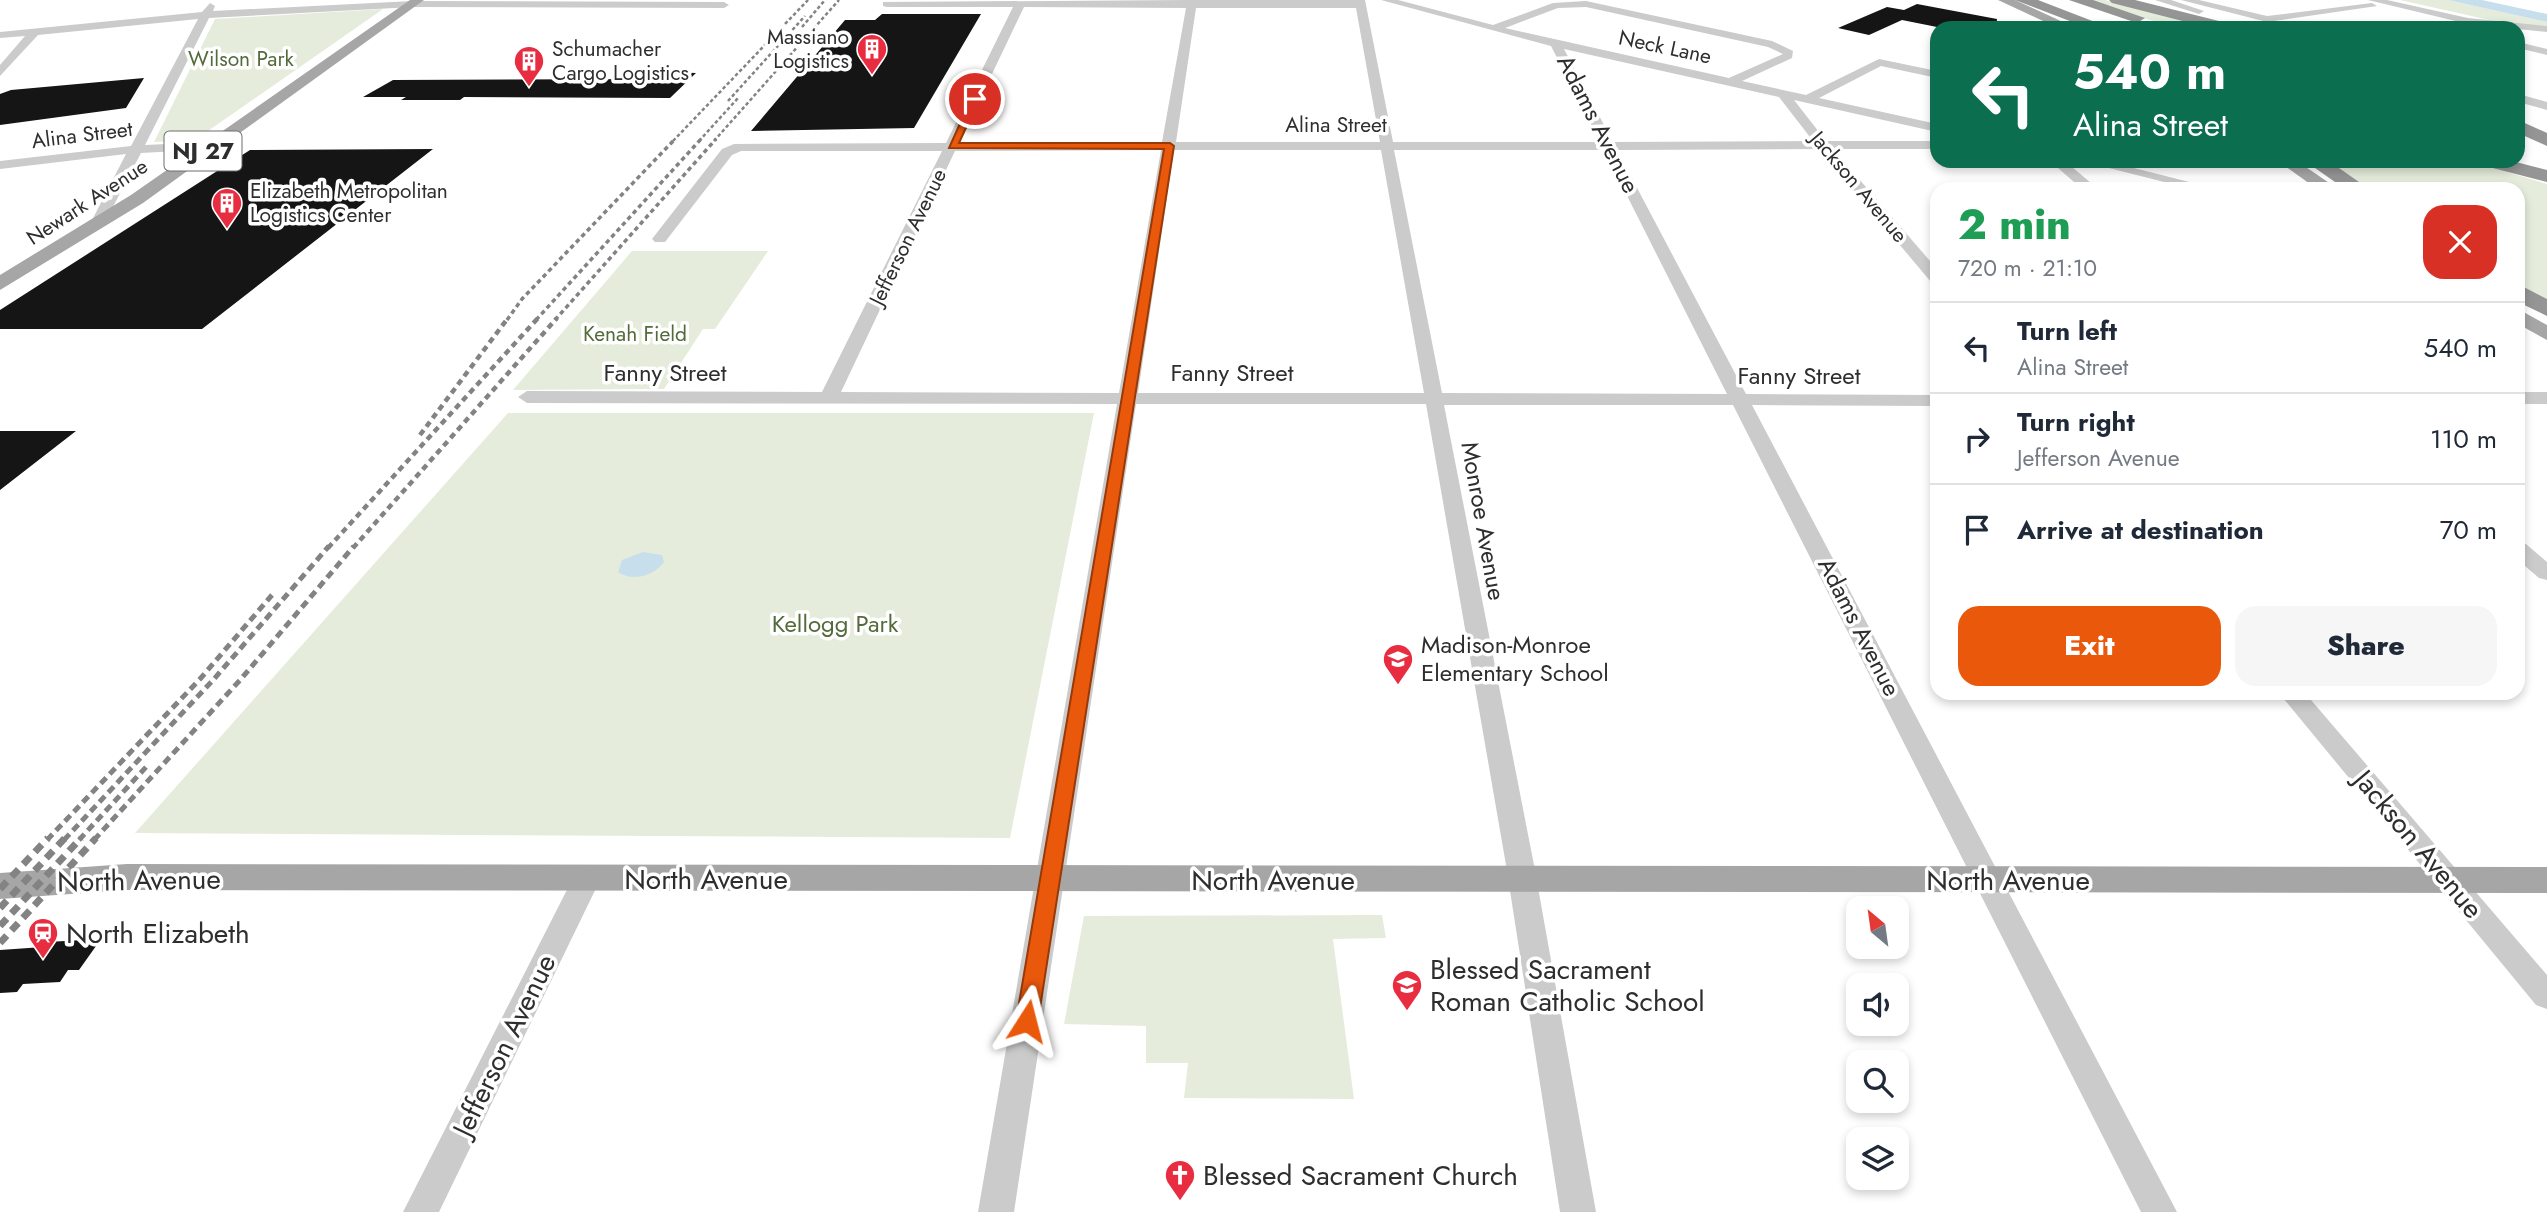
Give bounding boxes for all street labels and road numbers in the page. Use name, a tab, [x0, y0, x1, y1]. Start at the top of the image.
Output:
street label: Neck Lane	[1616, 23, 1714, 71]
street label: Adams Avenue	[1548, 48, 1648, 199]
street label: Alina Street	[1285, 110, 1387, 140]
street label: Alina Street	[30, 114, 134, 156]
street label: Jackson Avenue	[1802, 123, 1915, 249]
road number: NJ 27	[164, 132, 242, 170]
street label: Newark Avenue	[20, 151, 154, 253]
street label: Jefferson Avenue	[861, 164, 954, 313]
street label: Fanny Street	[604, 355, 727, 390]
street label: Fanny Street	[1171, 355, 1294, 390]
street label: Fanny Street	[1738, 358, 1861, 393]
street label: Monroe Avenue	[1452, 439, 1515, 603]
street label: Adams Avenue	[1809, 551, 1909, 702]
street label: Jackson Avenue	[2342, 758, 2493, 928]
street label: North Avenue	[57, 859, 221, 902]
street label: North Avenue	[624, 859, 788, 900]
street label: North Avenue	[1191, 860, 1355, 901]
street label: North Avenue	[1926, 860, 2090, 901]
street label: Jefferson Avenue	[441, 947, 566, 1147]

